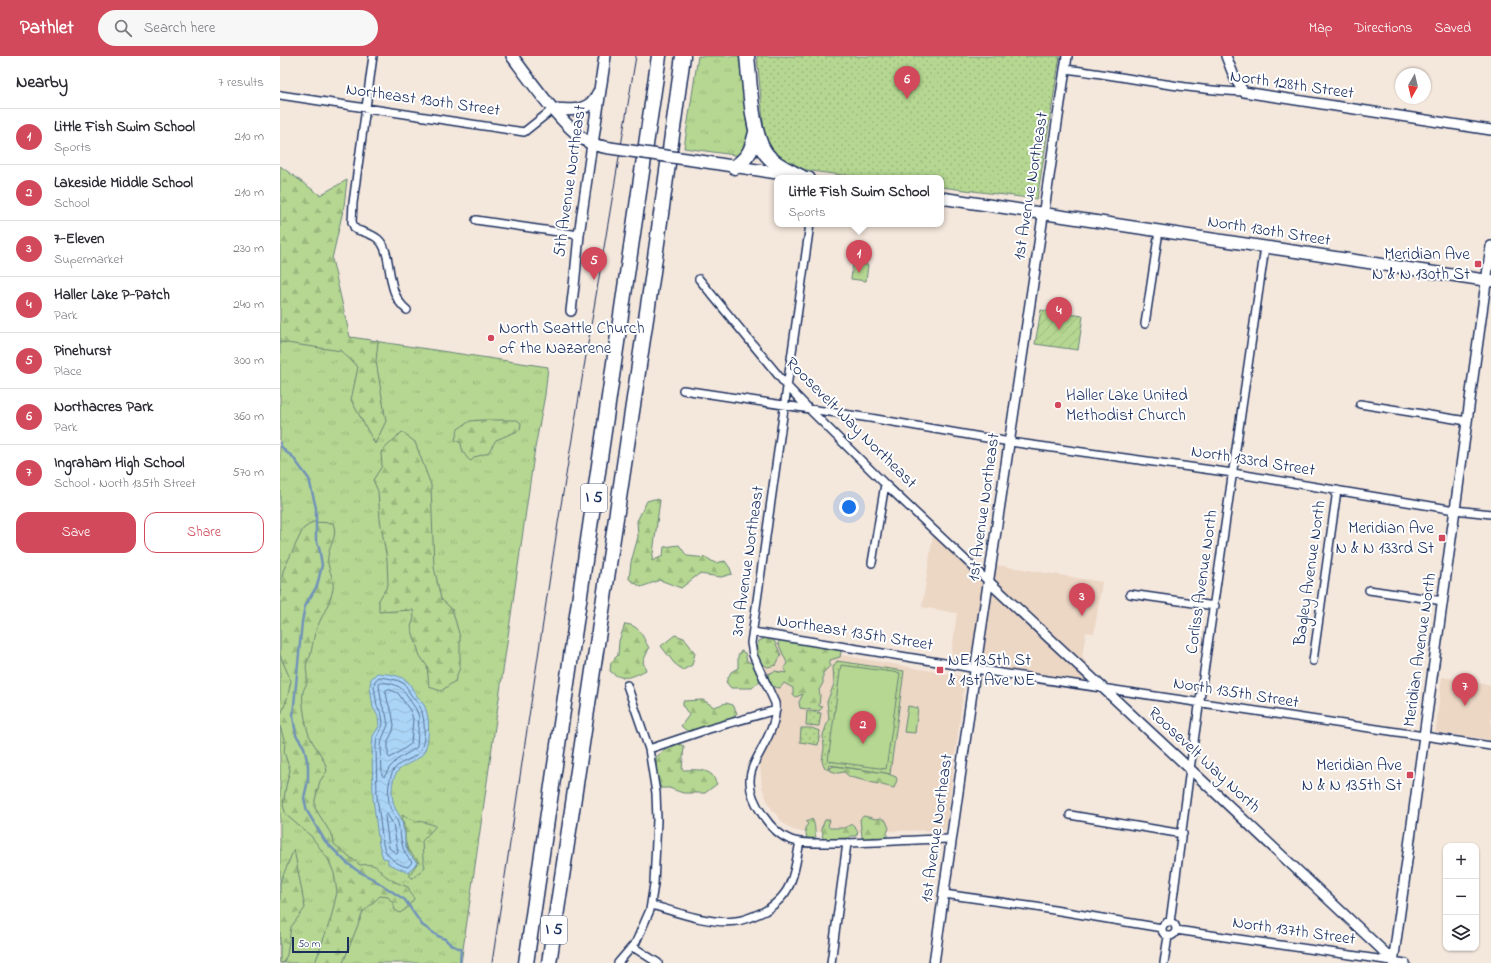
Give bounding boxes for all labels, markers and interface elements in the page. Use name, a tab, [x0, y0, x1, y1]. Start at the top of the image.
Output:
search box	[98, 10, 378, 46]
text: Pathlet	[20, 15, 74, 42]
icon: search	[112, 17, 134, 39]
text: Search here	[144, 17, 215, 39]
text: Map	[1309, 18, 1332, 39]
text: Directions	[1354, 18, 1412, 39]
text: Saved	[1434, 18, 1471, 39]
street label: North 128th Street	[1229, 64, 1356, 106]
pin: 6	[894, 66, 920, 99]
north arrow	[1395, 68, 1431, 104]
text: Nearby	[16, 70, 68, 95]
text: 7 results	[218, 73, 264, 92]
street label: Northeast 130th Street	[344, 77, 502, 123]
street label: 5th Avenue Northeast	[547, 103, 593, 259]
street label: 1st Avenue Northeast	[1007, 110, 1055, 262]
text: Little Fish Swim School	[54, 116, 195, 138]
text: 1	[27, 127, 31, 146]
text: 210 m	[234, 127, 264, 146]
text: Sports	[54, 138, 91, 157]
text: Lakeside Middle School	[54, 172, 193, 194]
popup	[774, 175, 944, 227]
text: Little Fish Swim School	[789, 181, 929, 203]
text: 2	[26, 183, 32, 202]
text: 210 m	[234, 183, 264, 202]
text: School	[54, 194, 90, 213]
text: Sports	[789, 203, 826, 222]
street label: North 130th Street	[1206, 209, 1333, 253]
text: 7-Eleven	[54, 228, 105, 250]
text: 3	[26, 239, 32, 258]
text: 230 m	[233, 239, 264, 258]
pin: 1	[846, 240, 872, 273]
place label: Meridian Ave N & N 130th St	[1372, 242, 1470, 287]
pin: 5	[581, 247, 607, 280]
text: Supermarket	[54, 250, 124, 269]
marker: Meridian Ave N & N 130th St	[1473, 259, 1483, 269]
text: Haller Lake P-Patch	[54, 284, 170, 306]
text: 4	[26, 295, 32, 314]
text: 240 m	[233, 295, 264, 314]
pin: 4	[1046, 297, 1072, 330]
text: Park	[54, 306, 78, 325]
place label: North Seattle Church of the Nazarene	[499, 316, 644, 361]
marker: North Seattle Church of the Nazarene	[486, 333, 496, 343]
text: Pinehurst	[54, 340, 112, 362]
text: 5	[25, 351, 33, 370]
text: 300 m	[234, 351, 264, 370]
street label: Roosevelt Way Northeast	[779, 351, 923, 495]
text: Place	[54, 362, 82, 381]
place label: Haller Lake United Methodist Church	[1066, 383, 1188, 428]
text: Northacres Park	[54, 396, 153, 418]
marker: Haller Lake United Methodist Church	[1053, 400, 1063, 410]
text: 6	[26, 407, 32, 426]
text: 360 m	[234, 407, 264, 426]
text: Park	[54, 418, 78, 437]
street label: 1st Avenue Northeast	[961, 431, 1007, 583]
street label: North 133rd Street	[1189, 439, 1317, 483]
text: Ingraham High School	[54, 452, 185, 474]
text: 7	[26, 463, 32, 482]
text: 570 m	[232, 463, 264, 482]
text: School · North 135th Street	[54, 474, 196, 493]
road number: I 5	[581, 484, 607, 512]
street label: 3rd Avenue Northeast	[725, 484, 771, 638]
your location	[839, 497, 859, 517]
street label: Bagley Avenue North	[1287, 499, 1335, 648]
street label: Corliss Avenue North	[1180, 508, 1224, 656]
button: Save	[16, 512, 136, 553]
button: Share	[144, 512, 264, 553]
place label: Meridian Ave N & N 133rd St	[1335, 516, 1434, 561]
marker: Meridian Ave N & N 133rd St	[1437, 533, 1447, 543]
street label: Meridian Avenue North	[1397, 571, 1443, 729]
pin: 3	[1069, 583, 1095, 616]
street label: Northeast 135th Street	[775, 608, 935, 658]
place label: NE 135th St & 1st Ave NE	[948, 648, 1035, 693]
marker: NE 135th St & 1st Ave NE	[935, 665, 945, 675]
street label: North 135th Street	[1171, 671, 1301, 715]
pin: 7	[1452, 673, 1478, 706]
street label: Roosevelt Way North	[1141, 701, 1266, 820]
pin: 2	[850, 711, 876, 744]
street label: 1st Avenue Northeast	[914, 752, 960, 904]
place label: Meridian Ave N & N 135th St	[1302, 753, 1402, 798]
marker: Meridian Ave N & N 135th St	[1405, 770, 1415, 780]
map controls	[1443, 843, 1479, 951]
button: +	[1443, 843, 1479, 879]
button: −	[1443, 879, 1479, 915]
street label: North 137th Street	[1231, 910, 1357, 952]
button: layers	[1443, 915, 1479, 951]
road number: I 5	[541, 916, 567, 944]
scale bar	[292, 935, 349, 954]
text: 50 m	[298, 936, 320, 952]

